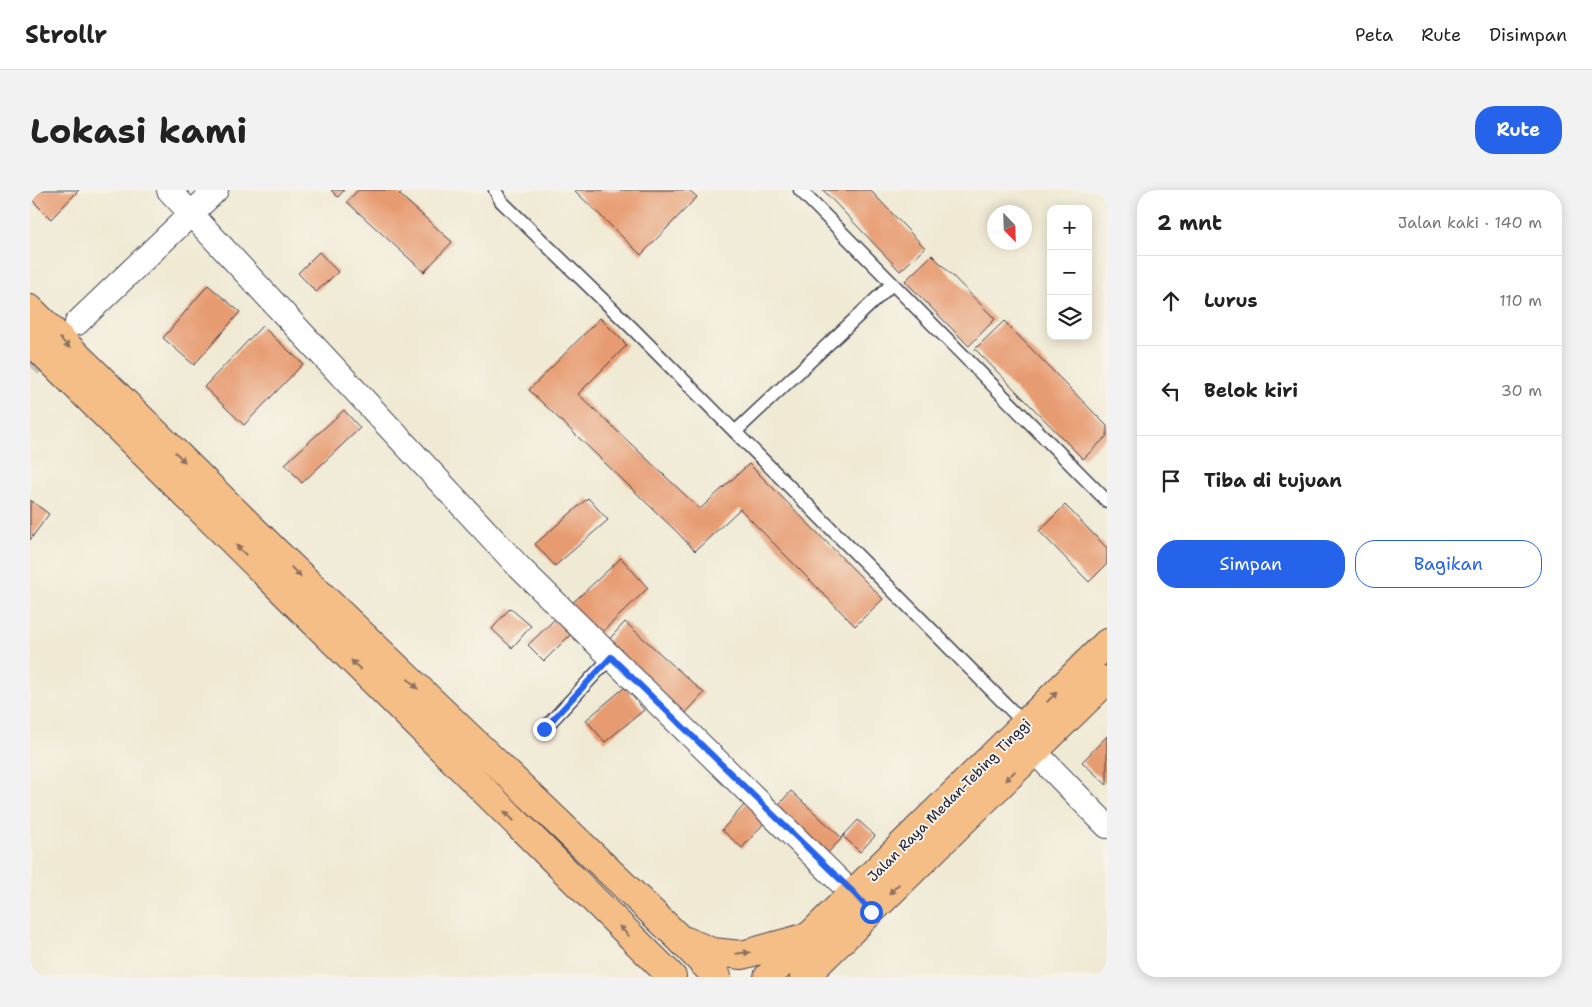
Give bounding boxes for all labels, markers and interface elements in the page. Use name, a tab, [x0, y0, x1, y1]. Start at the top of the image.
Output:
text: Strollr	[25, 19, 107, 51]
text: Peta	[1355, 23, 1393, 47]
text: Rute	[1421, 23, 1461, 47]
text: Disimpan	[1489, 23, 1567, 47]
button: Rute	[1475, 106, 1562, 154]
text: Lokasi kami	[30, 107, 247, 154]
north arrow	[987, 205, 1032, 250]
map controls	[1047, 205, 1092, 340]
button: +	[1047, 205, 1092, 250]
text: 2 mnt	[1157, 209, 1222, 237]
text: Jalan kaki · 140 m	[1398, 212, 1542, 233]
button: −	[1047, 250, 1092, 295]
icon: ahead	[1157, 287, 1185, 315]
text: Lurus	[1204, 288, 1258, 313]
text: 110 m	[1499, 290, 1542, 311]
button: layers	[1047, 295, 1092, 340]
one-way arrow	[58, 337, 70, 349]
icon: left	[1157, 377, 1185, 405]
text: Belok kiri	[1204, 378, 1298, 403]
text: 30 m	[1501, 380, 1542, 401]
one-way arrow	[174, 451, 186, 463]
icon: arrive	[1157, 467, 1185, 495]
text: Tiba di tujuan	[1204, 468, 1342, 493]
button: Simpan	[1157, 540, 1345, 588]
button: Bagikan	[1355, 540, 1542, 588]
one-way arrow	[235, 544, 247, 556]
one-way arrow	[289, 566, 301, 578]
one-way arrow	[351, 659, 363, 671]
one-way arrow	[407, 678, 419, 690]
one-way arrow	[1046, 692, 1058, 704]
street label: Jalan Raya Medan-Tebing Tinggi	[864, 715, 1034, 885]
route end	[533, 718, 556, 741]
one-way arrow	[1004, 770, 1016, 782]
one-way arrow	[503, 810, 515, 822]
one-way arrow	[888, 883, 900, 895]
route start	[860, 901, 883, 924]
one-way arrow	[618, 925, 630, 937]
one-way arrow	[736, 949, 752, 957]

